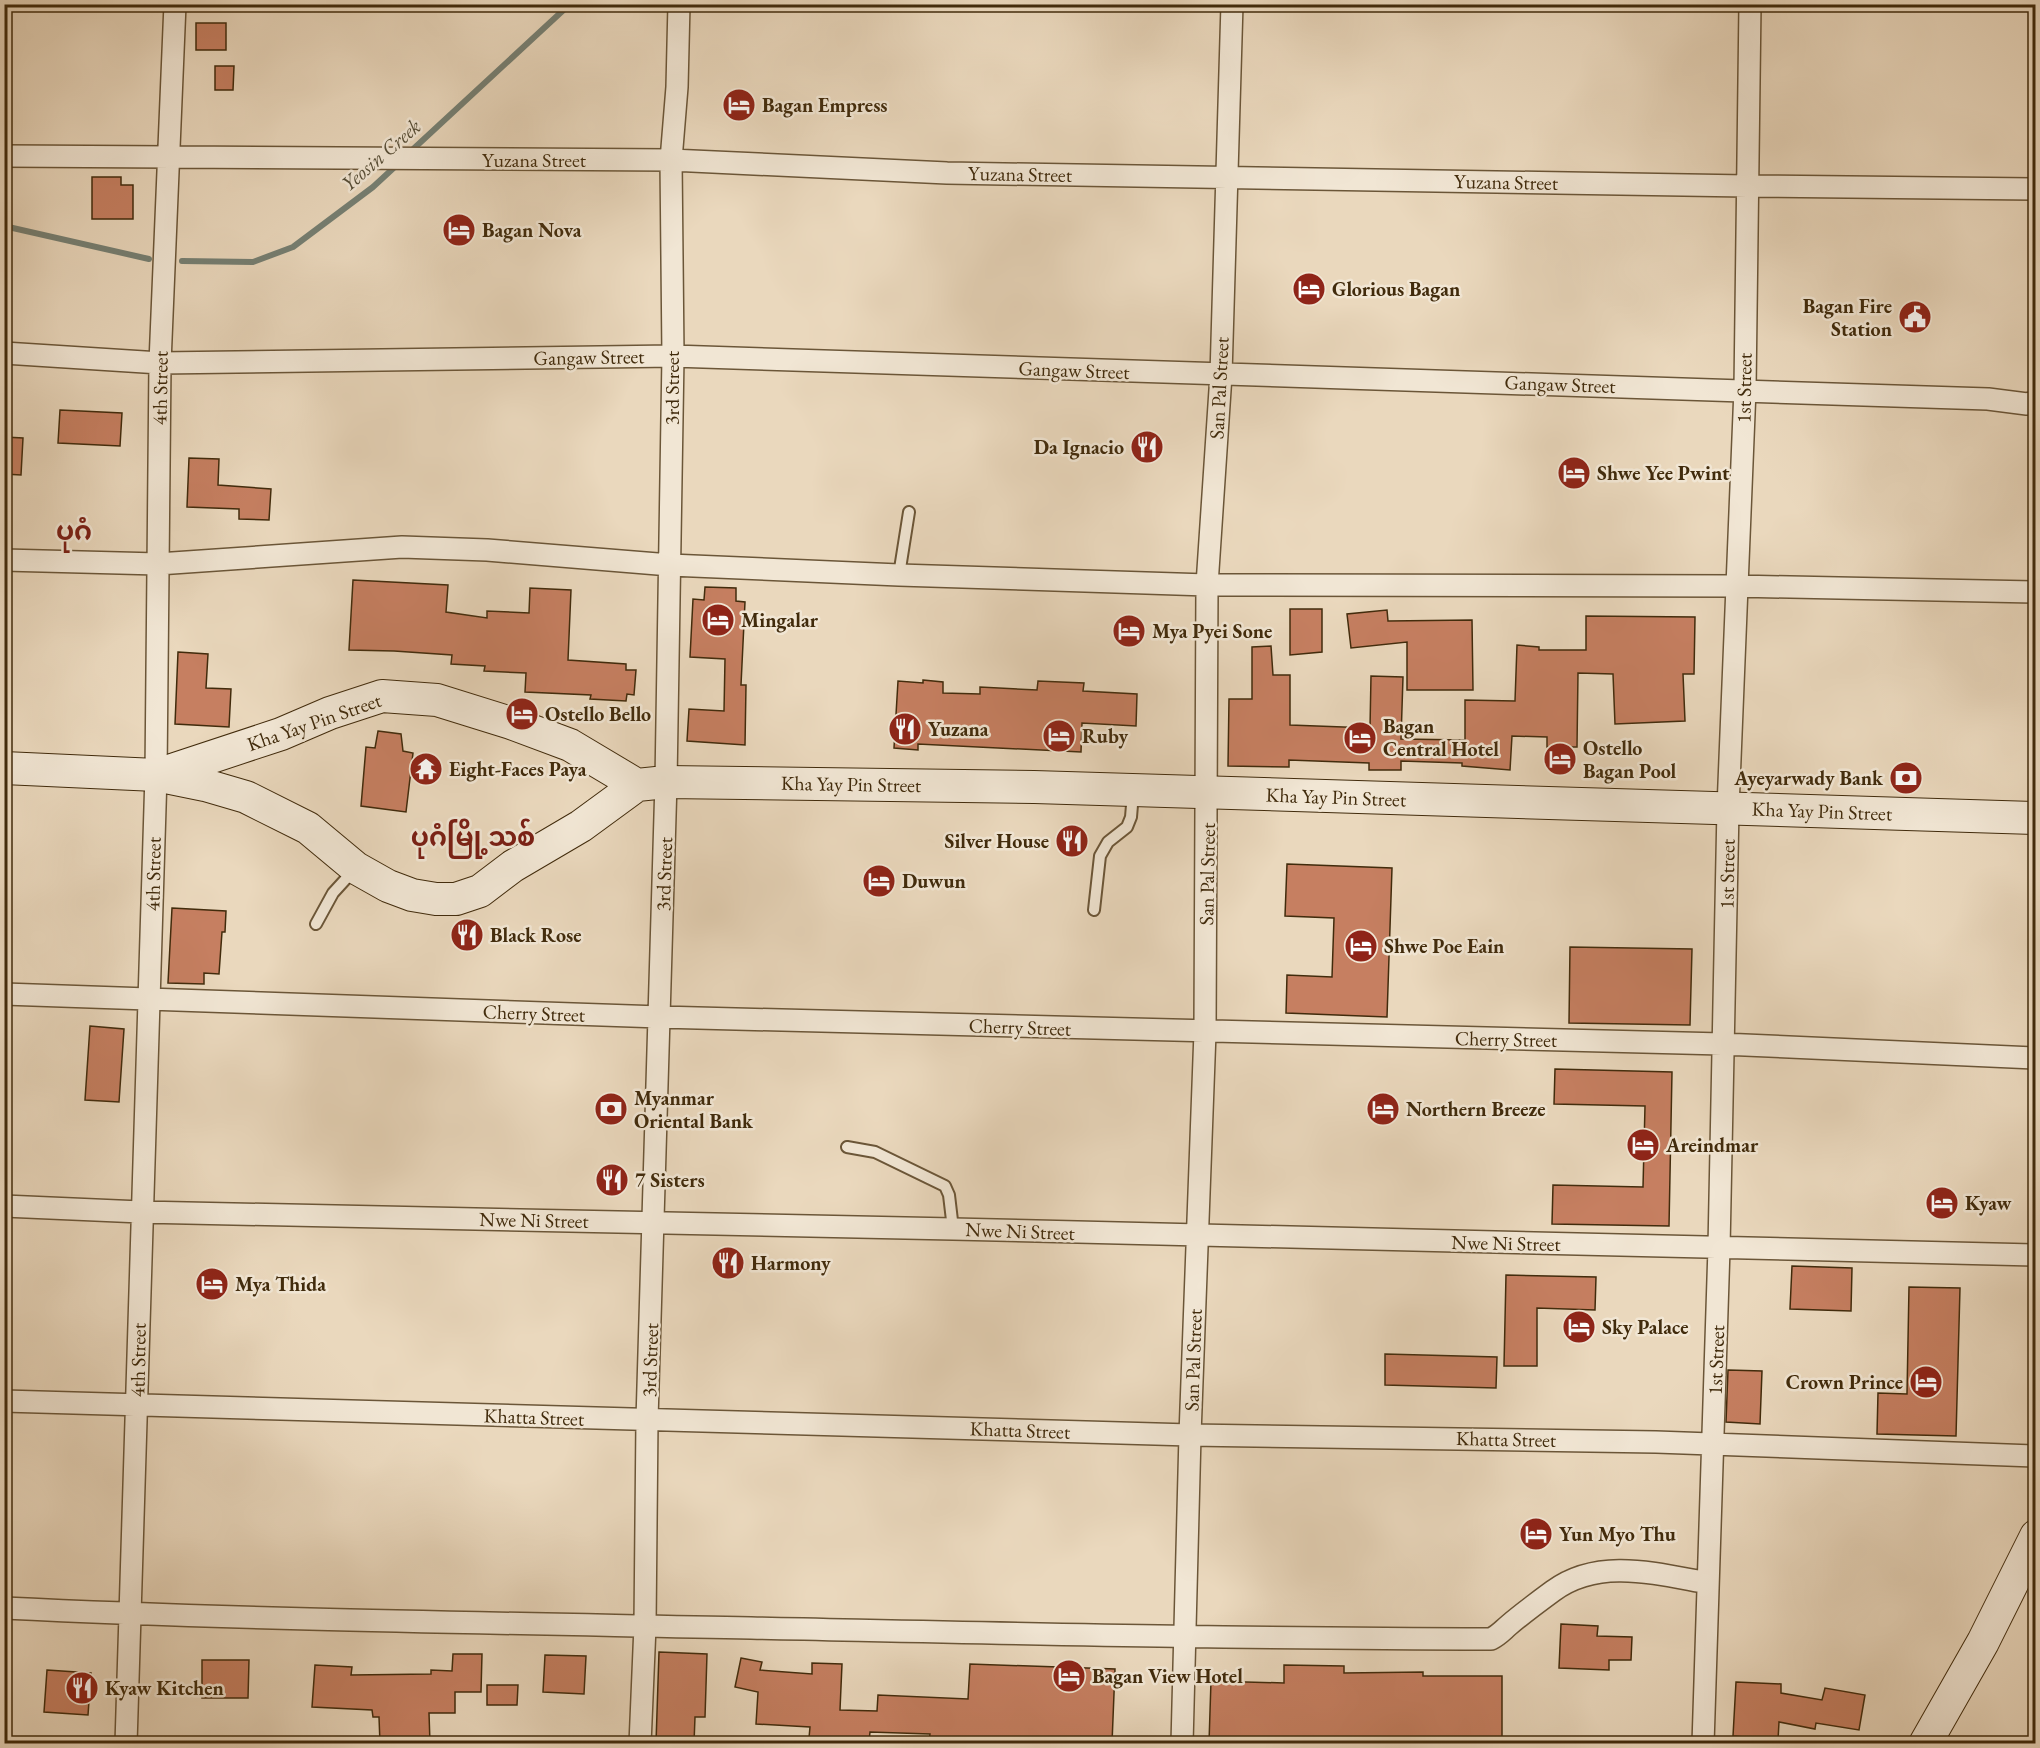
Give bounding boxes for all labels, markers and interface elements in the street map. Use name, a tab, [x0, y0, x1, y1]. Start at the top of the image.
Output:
hotel icon: Bagan Empress	[721, 87, 757, 123]
place label: Bagan Empress	[762, 92, 888, 118]
water label: Yeosin Creek	[335, 112, 427, 197]
street label: Yuzana Street	[482, 147, 587, 173]
street label: Yuzana Street	[968, 160, 1073, 188]
street label: Yuzana Street	[1454, 168, 1559, 196]
hotel icon: Bagan Nova	[441, 212, 477, 248]
place label: Bagan Nova	[482, 217, 582, 243]
hotel icon: Glorious Bagan	[1291, 271, 1327, 307]
place label: Glorious Bagan	[1332, 276, 1460, 302]
place label: Bagan Fire Station	[1803, 293, 1892, 342]
public building icon: Bagan Fire Station	[1897, 299, 1933, 335]
street label: San Pal Street	[1203, 335, 1235, 440]
street label: Gangaw Street	[533, 343, 645, 371]
street label: 4th Street	[146, 350, 174, 425]
street label: 3rd Street	[659, 350, 685, 425]
street label: 1st Street	[1730, 352, 1758, 423]
street label: Gangaw Street	[1018, 355, 1131, 385]
street label: Gangaw Street	[1504, 369, 1617, 399]
restaurant icon: Da Ignacio	[1129, 429, 1165, 465]
place label: Da Ignacio	[1034, 434, 1124, 460]
hotel icon: Shwe Yee Pwint	[1556, 455, 1592, 491]
place label: Shwe Yee Pwint	[1597, 460, 1730, 486]
district label: ပုဂံ	[56, 514, 92, 553]
hotel icon: Mingalar	[700, 602, 736, 638]
place label: Mingalar	[741, 607, 819, 633]
hotel icon: Mya Pyei Sone	[1111, 613, 1147, 649]
place label: Mya Pyei Sone	[1152, 618, 1272, 644]
street label: Kha Yay Pin Street	[243, 687, 385, 757]
hotel icon: Ostello Bello	[504, 696, 540, 732]
place label: Ostello Bello	[545, 701, 651, 727]
restaurant icon: Yuzana	[887, 711, 923, 747]
place label: Bagan Central Hotel	[1383, 713, 1499, 762]
place label: Yuzana	[928, 716, 989, 742]
hotel icon: Ruby	[1041, 718, 1077, 754]
hotel icon: Bagan Central Hotel	[1342, 720, 1378, 756]
place label: Ruby	[1082, 723, 1128, 749]
place label: Ostello Bagan Pool	[1583, 735, 1676, 784]
hotel icon: Ostello Bagan Pool	[1542, 741, 1578, 777]
temple icon: Eight-Faces Paya	[408, 751, 444, 787]
place label: Eight-Faces Paya	[449, 756, 587, 782]
bank icon: Ayeyarwady Bank	[1888, 760, 1924, 796]
place label: Ayeyarwady Bank	[1733, 765, 1884, 791]
street label: Kha Yay Pin Street	[781, 770, 922, 798]
street label: Kha Yay Pin Street	[1265, 782, 1407, 812]
street label: Kha Yay Pin Street	[1751, 796, 1893, 826]
district label: ပုဂံမြို့သစ်	[411, 818, 535, 859]
street label: San Pal Street	[1193, 822, 1221, 926]
restaurant icon: Silver House	[1054, 823, 1090, 859]
place label: Silver House	[945, 828, 1049, 854]
street label: 4th Street	[139, 836, 167, 911]
street label: 3rd Street	[650, 836, 678, 912]
street label: 1st Street	[1713, 838, 1741, 909]
hotel icon: Duwun	[861, 863, 897, 899]
place label: Duwun	[902, 868, 966, 894]
restaurant icon: Black Rose	[449, 917, 485, 953]
place label: Black Rose	[490, 922, 582, 948]
hotel icon: Shwe Poe Eain	[1343, 928, 1379, 964]
place label: Shwe Poe Eain	[1384, 933, 1504, 959]
street label: Cherry Street	[482, 998, 586, 1028]
street label: Cherry Street	[968, 1012, 1072, 1042]
street label: Cherry Street	[1455, 1025, 1558, 1053]
place label: Myanmar Oriental Bank	[634, 1085, 754, 1134]
bank icon: Myanmar Oriental Bank	[593, 1091, 629, 1127]
hotel icon: Northern Breeze	[1365, 1091, 1401, 1127]
place label: Northern Breeze	[1406, 1096, 1546, 1122]
hotel icon: Areindmar	[1625, 1127, 1661, 1163]
place label: Areindmar	[1665, 1132, 1759, 1158]
restaurant icon: 7 Sisters	[594, 1162, 630, 1198]
place label: 7 Sisters	[635, 1167, 705, 1193]
hotel icon: Kyaw	[1924, 1185, 1960, 1221]
place label: Kyaw	[1965, 1190, 2012, 1216]
street label: Nwe Ni Street	[479, 1206, 590, 1234]
street label: Nwe Ni Street	[965, 1216, 1076, 1246]
street label: Nwe Ni Street	[1451, 1229, 1562, 1257]
restaurant icon: Harmony	[710, 1245, 746, 1281]
place label: Harmony	[751, 1250, 831, 1276]
hotel icon: Mya Thida	[194, 1266, 230, 1302]
place label: Mya Thida	[235, 1271, 326, 1297]
street label: San Pal Street	[1178, 1308, 1208, 1412]
hotel icon: Sky Palace	[1561, 1309, 1597, 1345]
place label: Sky Palace	[1602, 1314, 1689, 1340]
street label: 4th Street	[124, 1322, 152, 1397]
street label: 3rd Street	[636, 1322, 664, 1398]
street label: 1st Street	[1702, 1324, 1730, 1396]
hotel icon: Crown Prince	[1908, 1364, 1944, 1400]
place label: Crown Prince	[1786, 1369, 1903, 1395]
street label: Khatta Street	[483, 1402, 585, 1432]
street label: Khatta Street	[969, 1415, 1071, 1445]
street label: Khatta Street	[1456, 1425, 1557, 1453]
hotel icon: Yun Myo Thu	[1518, 1516, 1554, 1552]
place label: Yun Myo Thu	[1559, 1521, 1676, 1547]
hotel icon: Bagan View Hotel	[1051, 1658, 1087, 1694]
place label: Bagan View Hotel	[1092, 1663, 1243, 1689]
restaurant icon: Kyaw Kitchen	[64, 1670, 100, 1706]
place label: Kyaw Kitchen	[105, 1675, 224, 1701]

